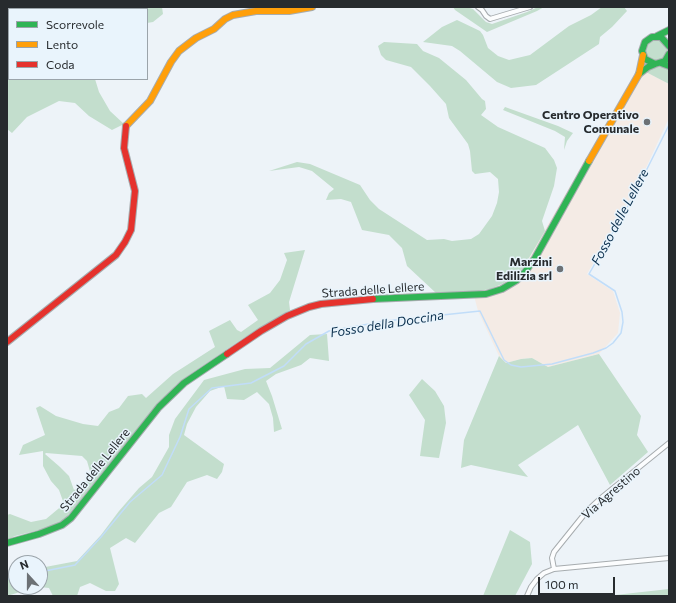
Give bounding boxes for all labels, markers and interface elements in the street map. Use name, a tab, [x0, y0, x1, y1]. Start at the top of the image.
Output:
legend	[8, 8, 148, 80]
text: Scorrevole	[46, 17, 104, 31]
text: Lento	[46, 37, 78, 51]
text: Coda	[46, 57, 75, 71]
place label: Centro Operativo Comunale	[542, 108, 639, 136]
marker: Centro Operativo Comunale	[642, 117, 652, 127]
water label: Fosso delle Lellere	[588, 166, 652, 268]
place label: Marzini Edilizia srl	[496, 255, 552, 283]
marker: Marzini Edilizia srl	[555, 264, 565, 274]
street label: Strada delle Lellere	[321, 279, 425, 301]
water label: Fosso della Doccina	[329, 307, 445, 341]
street label: Strada delle Lellere	[57, 426, 133, 514]
street label: Via Agrestino	[579, 464, 643, 522]
north arrow	[8, 555, 48, 595]
text: N	[18, 557, 30, 572]
scale bar	[540, 569, 617, 595]
text: 100 m	[545, 577, 579, 591]

